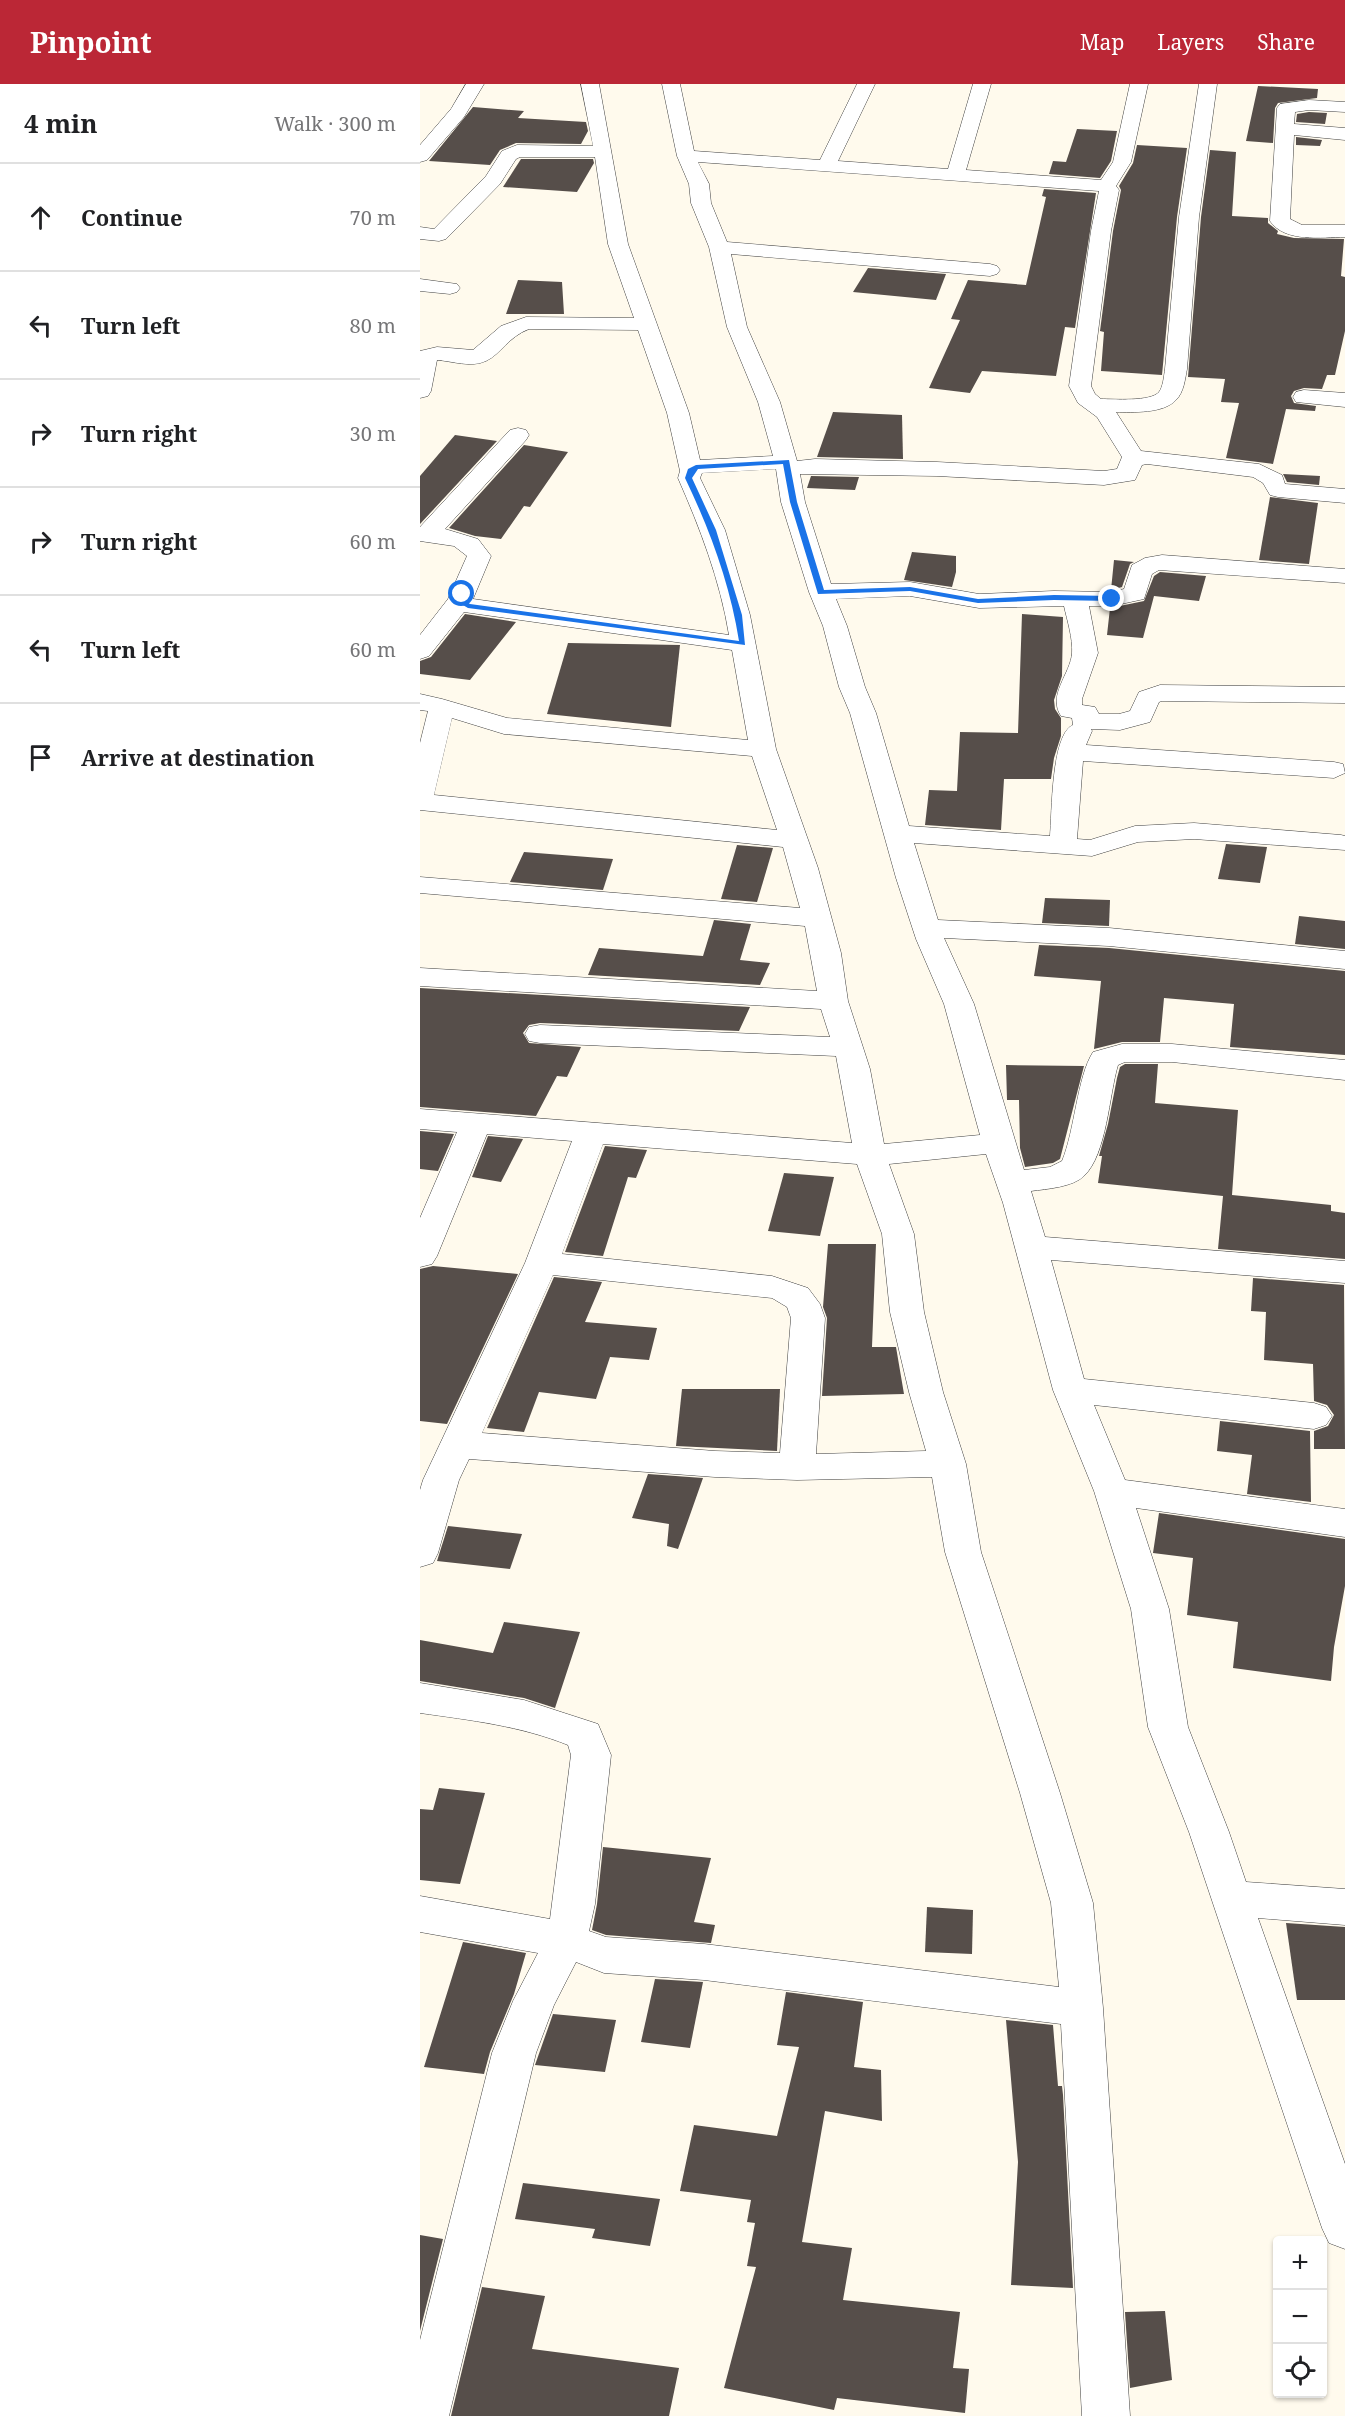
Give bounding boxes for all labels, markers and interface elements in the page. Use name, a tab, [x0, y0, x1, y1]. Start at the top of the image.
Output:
text: Pinpoint	[30, 23, 152, 61]
text: Map	[1080, 28, 1124, 56]
text: Layers	[1157, 28, 1224, 56]
text: Share	[1257, 28, 1315, 56]
text: 4 min	[24, 105, 98, 141]
text: Walk · 300 m	[274, 110, 396, 137]
icon: ahead	[24, 201, 57, 234]
text: Continue	[81, 202, 183, 232]
text: 70 m	[350, 204, 396, 231]
icon: left	[24, 309, 57, 342]
text: Turn left	[81, 310, 180, 340]
text: 80 m	[350, 312, 396, 339]
icon: right	[24, 417, 57, 450]
text: Turn right	[81, 418, 197, 448]
text: 30 m	[350, 420, 396, 447]
icon: right	[24, 525, 57, 558]
text: Turn right	[81, 526, 197, 556]
text: 60 m	[350, 528, 396, 555]
route start	[448, 580, 474, 606]
route end	[1098, 585, 1124, 611]
icon: left	[24, 633, 57, 666]
text: Turn left	[81, 634, 180, 664]
text: 60 m	[350, 636, 396, 663]
icon: arrive	[24, 741, 57, 774]
text: Arrive at destination	[81, 742, 315, 772]
map controls	[1273, 2236, 1327, 2398]
button: +	[1273, 2236, 1327, 2290]
button: −	[1273, 2290, 1327, 2344]
button: locate	[1273, 2344, 1327, 2398]

